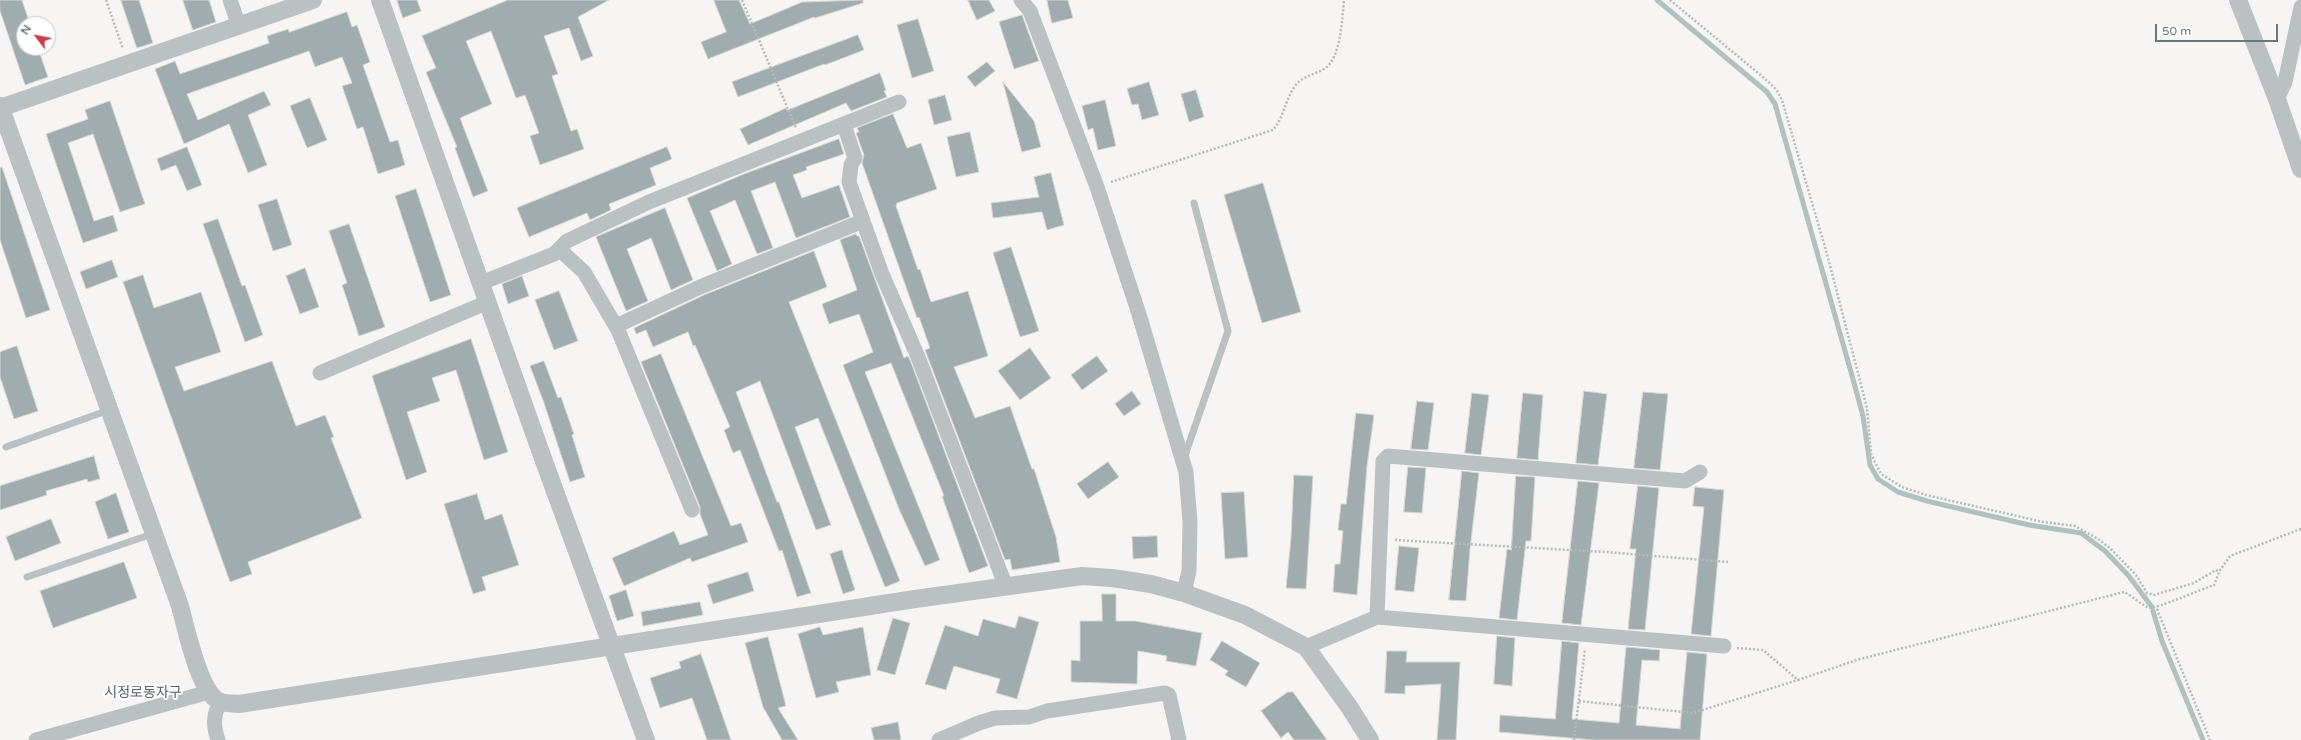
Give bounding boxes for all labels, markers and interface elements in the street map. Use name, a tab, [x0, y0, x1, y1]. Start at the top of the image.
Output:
north arrow	[16, 16, 56, 56]
scale bar	[2157, 16, 2280, 42]
text: N	[18, 23, 34, 37]
text: 50 m	[2162, 24, 2191, 38]
district label: 시정로동자구	[104, 685, 182, 701]

